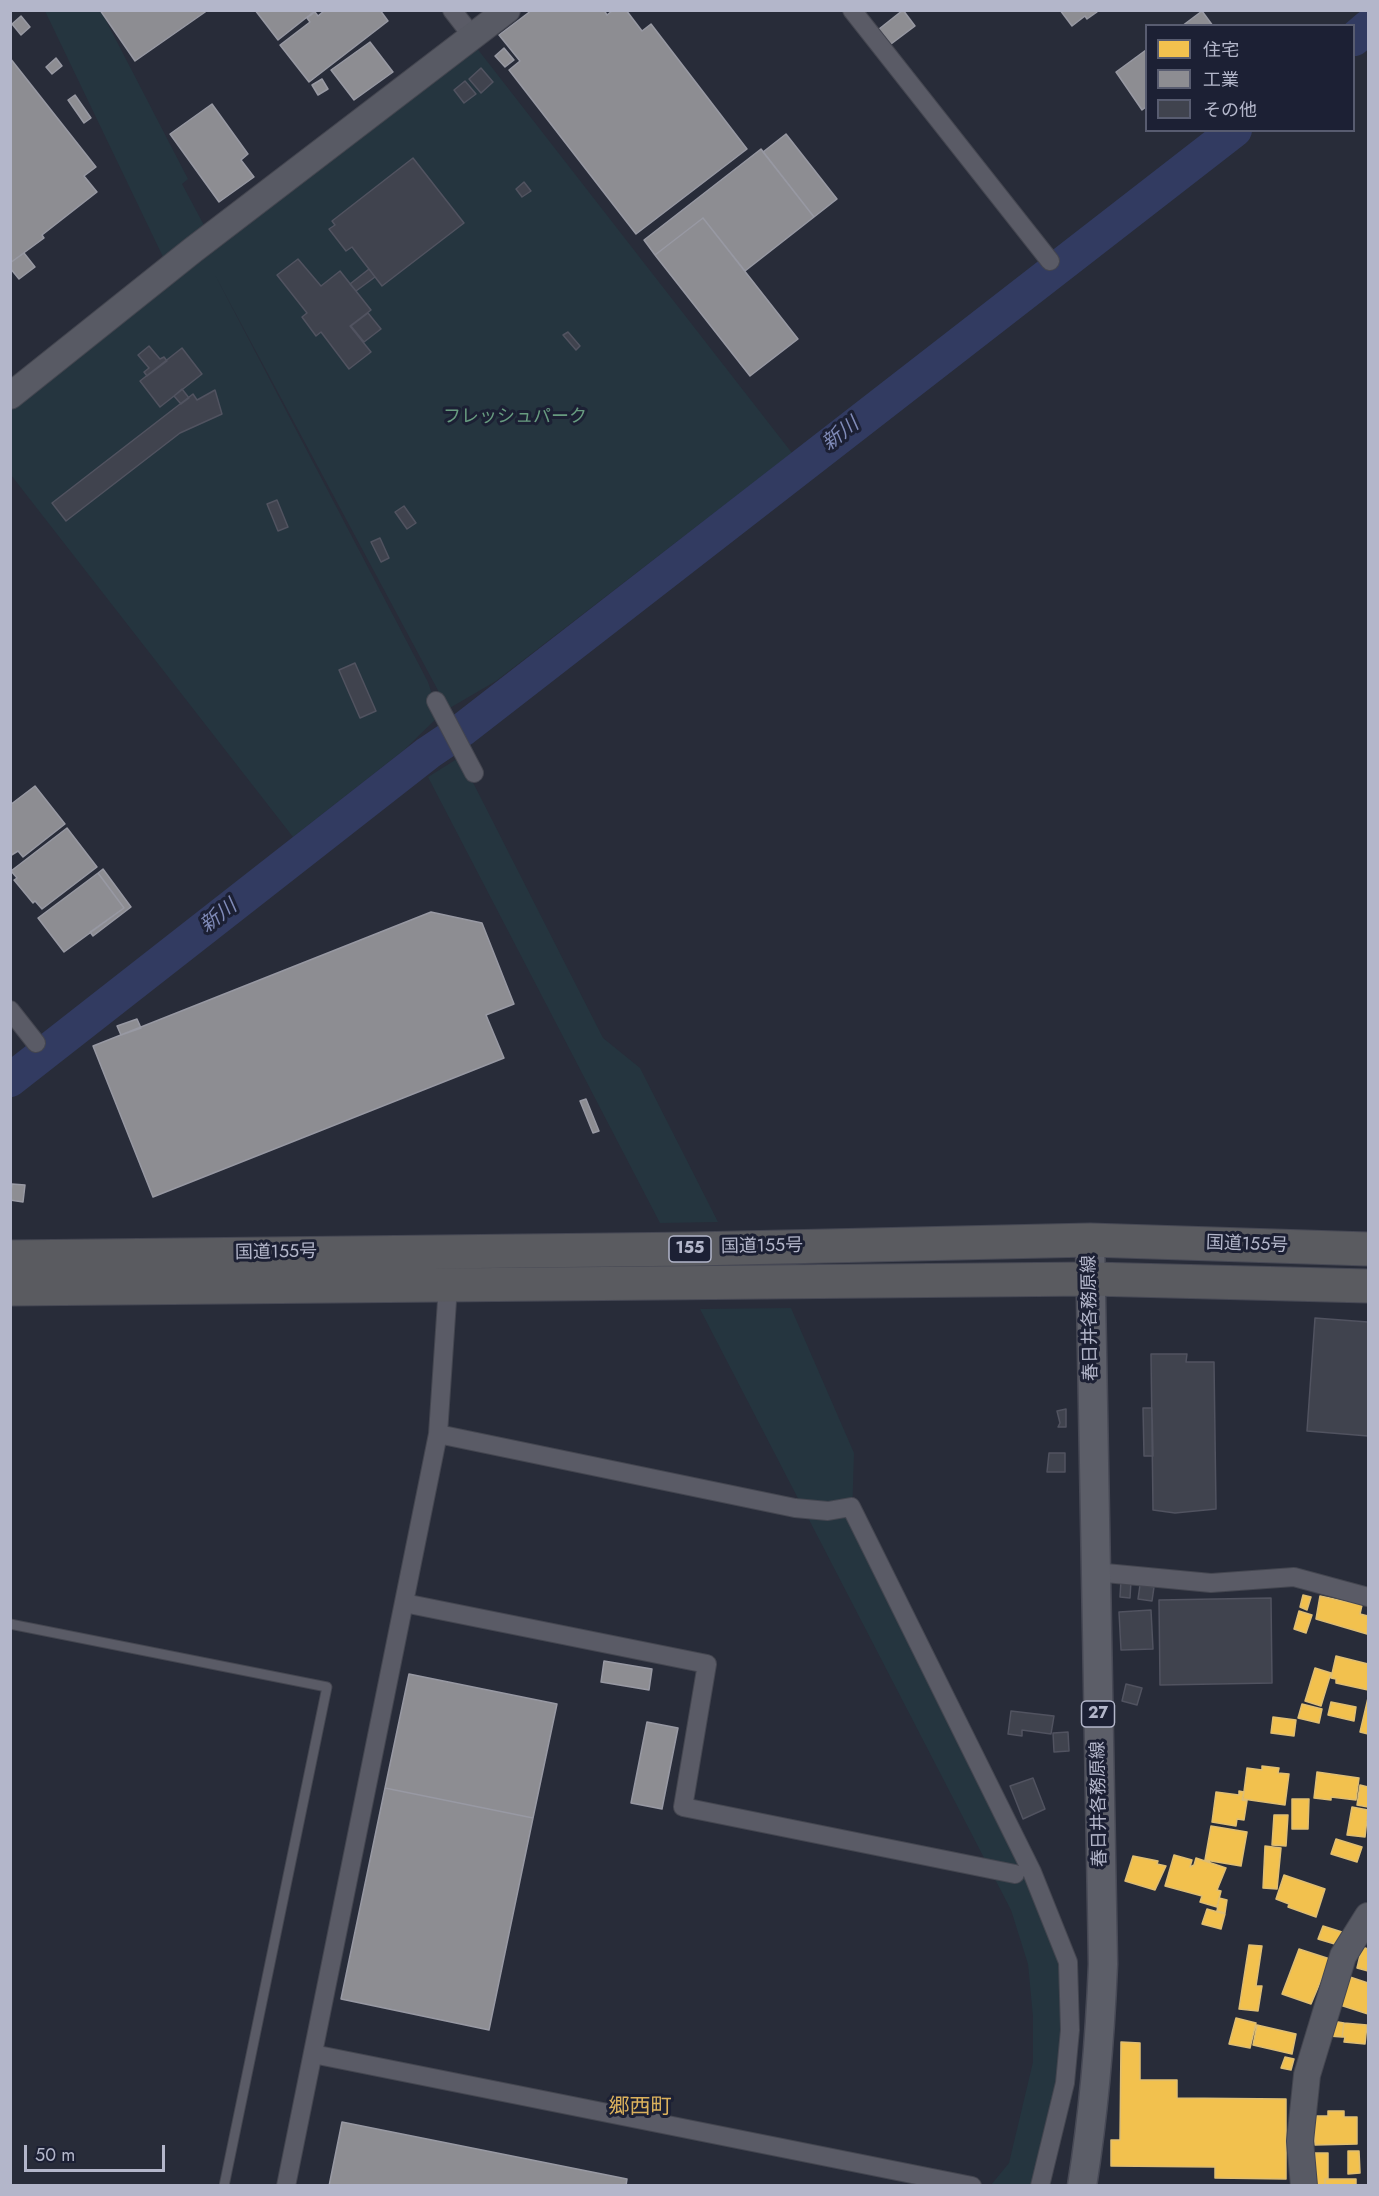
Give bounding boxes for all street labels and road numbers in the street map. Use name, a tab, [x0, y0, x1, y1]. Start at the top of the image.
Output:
street label: 国道155号	[1205, 1233, 1289, 1257]
street label: 国道155号	[721, 1235, 803, 1259]
road number: 155	[669, 1236, 711, 1262]
street label: 国道155号	[235, 1241, 317, 1265]
street label: 春日井各務原線	[1079, 1255, 1103, 1381]
road number: 27	[1082, 1701, 1114, 1727]
street label: 春日井各務原線	[1088, 1741, 1112, 1867]

